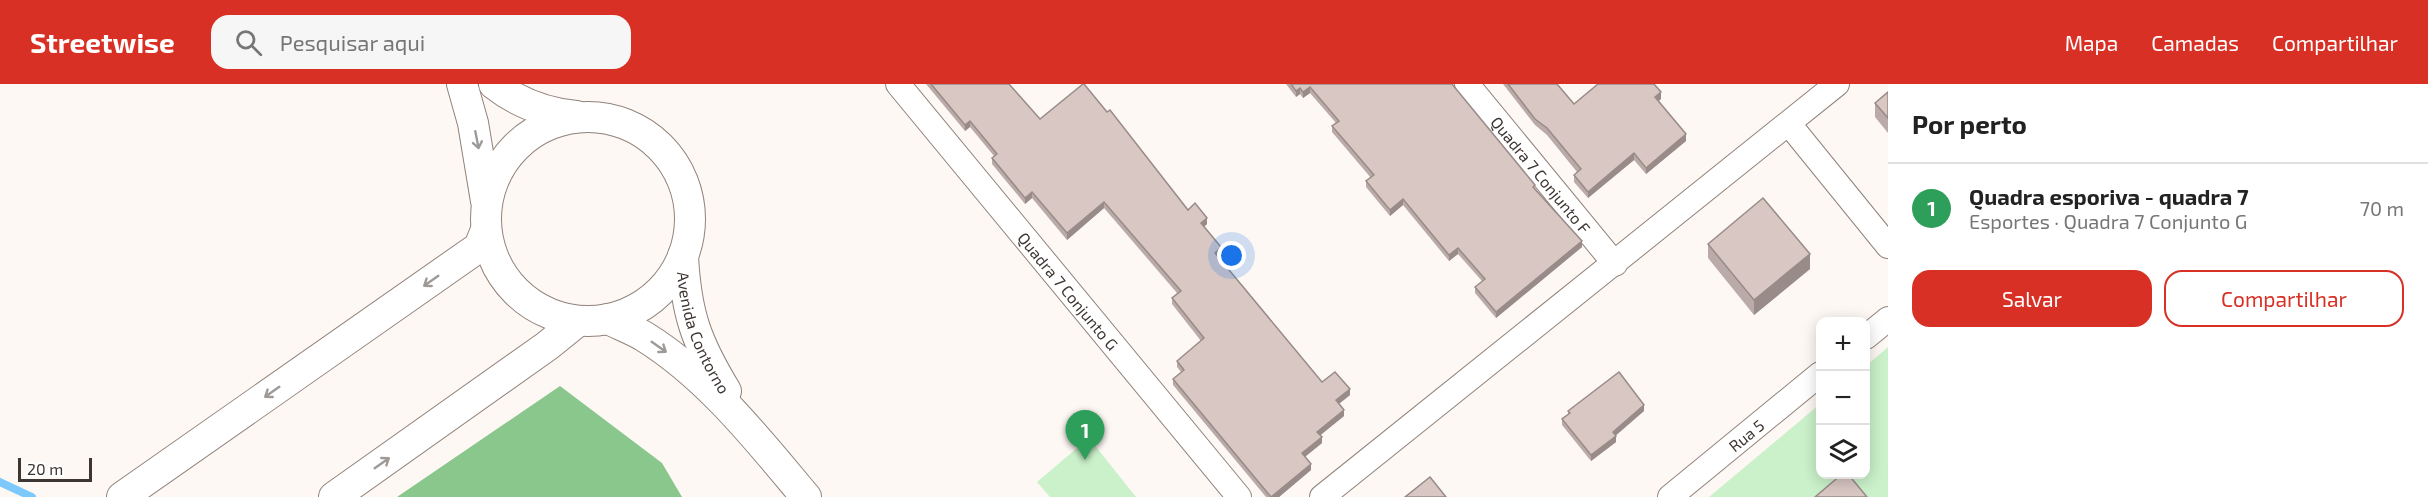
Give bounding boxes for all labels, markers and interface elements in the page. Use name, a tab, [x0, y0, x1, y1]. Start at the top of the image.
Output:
search box	[211, 15, 631, 69]
text: Streetwise	[30, 25, 175, 59]
icon: search	[232, 26, 265, 59]
text: Pesquisar aqui	[280, 29, 425, 55]
text: Mapa	[2065, 30, 2118, 55]
text: Camadas	[2151, 30, 2239, 55]
text: Compartilhar	[2272, 30, 2398, 55]
text: Por perto	[1912, 108, 2027, 139]
street label: Quadra 7 Conjunto F	[1487, 112, 1595, 237]
one-way arrow	[472, 130, 483, 150]
text: Quadra esporiva - quadra 7	[1969, 183, 2249, 209]
text: 1	[1927, 196, 1936, 220]
text: 70 m	[2360, 196, 2404, 220]
text: Esportes · Quadra 7 Conjunto G	[1969, 209, 2247, 233]
street label: Quadra 7 Conjunto G	[1014, 228, 1123, 353]
your location	[1217, 241, 1246, 270]
button: Salvar	[1912, 270, 2152, 327]
button: Compartilhar	[2164, 270, 2404, 327]
street label: Avenida Contorno	[675, 271, 734, 397]
one-way arrow	[424, 275, 440, 287]
map controls	[1816, 317, 1870, 479]
button: +	[1816, 317, 1870, 371]
one-way arrow	[650, 341, 667, 353]
button: −	[1816, 371, 1870, 425]
one-way arrow	[264, 386, 280, 398]
pin: 1	[1066, 410, 1104, 460]
street label: Rua 5	[1724, 415, 1767, 455]
button: layers	[1816, 425, 1870, 479]
scale bar	[18, 455, 92, 482]
one-way arrow	[373, 457, 390, 469]
text: 20 m	[27, 459, 63, 478]

